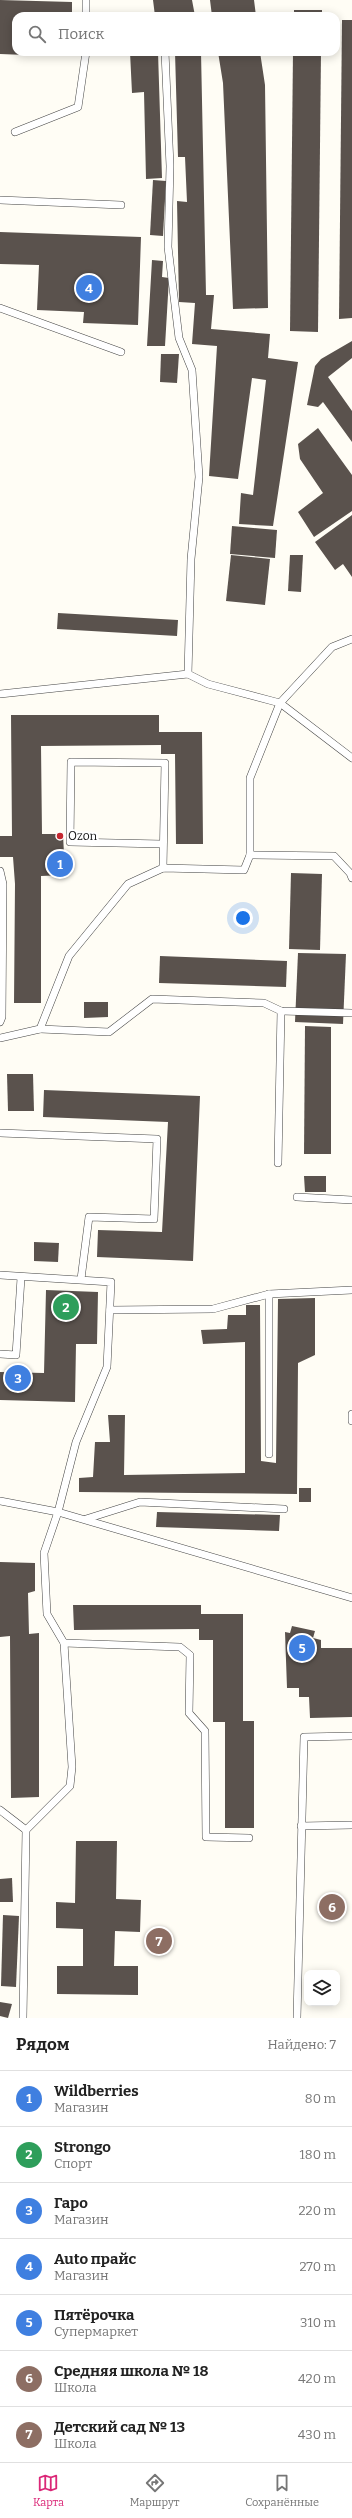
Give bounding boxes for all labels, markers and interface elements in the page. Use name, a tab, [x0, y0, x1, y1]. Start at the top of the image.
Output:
search box	[12, 12, 340, 56]
icon: search	[26, 23, 48, 45]
text: Поиск	[58, 25, 104, 43]
pin: 4	[76, 273, 102, 303]
place label: Ozon	[68, 829, 98, 843]
marker: Ozon	[55, 831, 65, 841]
pin: 1	[47, 849, 73, 879]
your location	[233, 908, 253, 928]
pin: 2	[53, 1292, 79, 1322]
pin: 3	[5, 1363, 31, 1393]
pin: 5	[289, 1633, 315, 1663]
pin: 6	[319, 1892, 345, 1922]
pin: 7	[146, 1926, 172, 1956]
map controls	[304, 1970, 340, 2006]
button: layers	[304, 1970, 340, 2006]
text: Рядом	[16, 2034, 69, 2055]
text: Найдено: 7	[267, 2037, 336, 2052]
text: Wildberries	[54, 2082, 139, 2100]
text: 1	[26, 2091, 32, 2106]
text: 80 m	[305, 2091, 336, 2106]
text: Магазин	[54, 2100, 109, 2115]
text: Strongo	[54, 2138, 111, 2156]
text: 2	[25, 2147, 33, 2162]
text: 180 m	[300, 2147, 336, 2162]
text: Спорт	[54, 2156, 92, 2171]
text: Гаро	[54, 2194, 88, 2212]
text: 3	[25, 2203, 33, 2218]
text: 220 m	[299, 2203, 336, 2218]
text: Магазин	[54, 2212, 109, 2227]
text: Auto прайс	[54, 2250, 136, 2268]
text: 4	[25, 2259, 33, 2274]
text: 270 m	[299, 2259, 336, 2274]
text: Магазин	[54, 2268, 109, 2283]
text: Пятёрочка	[54, 2306, 134, 2324]
text: 5	[25, 2315, 33, 2330]
text: 310 m	[300, 2315, 336, 2330]
text: Супермаркет	[54, 2324, 138, 2339]
text: Средняя школа № 18	[54, 2362, 209, 2380]
text: 6	[25, 2371, 33, 2386]
text: 420 m	[298, 2371, 336, 2386]
text: Школа	[54, 2380, 97, 2395]
text: Детский сад № 13	[54, 2418, 185, 2436]
text: 7	[26, 2427, 33, 2442]
text: 430 m	[298, 2427, 336, 2442]
text: Школа	[54, 2436, 97, 2451]
tab: Карта	[33, 2472, 64, 2509]
tab: Маршрут	[130, 2472, 179, 2509]
tab: Сохранённые	[245, 2472, 319, 2509]

